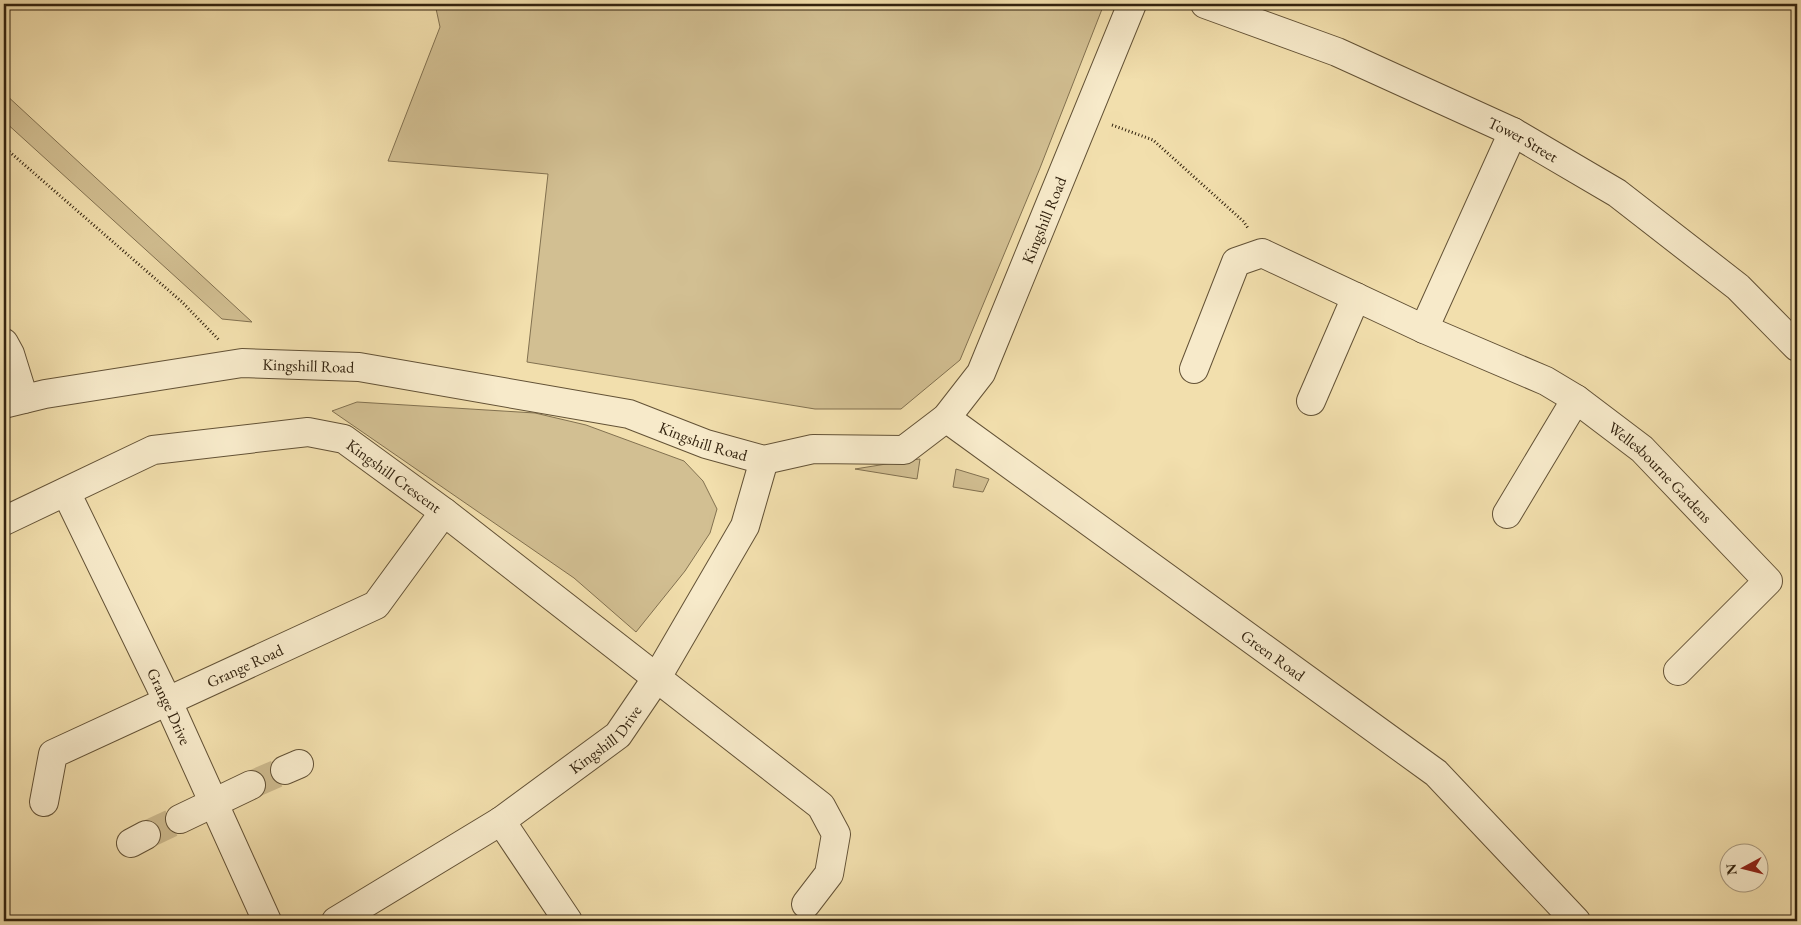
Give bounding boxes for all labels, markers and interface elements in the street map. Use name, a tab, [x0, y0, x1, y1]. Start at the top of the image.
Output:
street label: Tower Street	[1484, 112, 1562, 167]
street label: Kingshill Road	[1017, 173, 1072, 267]
street label: Kingshill Road	[262, 354, 356, 378]
street label: Kingshill Road	[656, 417, 751, 466]
street label: Wellesbourne Gardens	[1604, 417, 1717, 528]
street label: Kingshill Crescent	[342, 434, 446, 518]
street label: Green Road	[1237, 625, 1310, 686]
street label: Grange Road	[203, 639, 287, 693]
street label: Grange Drive	[142, 665, 196, 748]
street label: Kingshill Drive	[565, 701, 646, 779]
north arrow	[1718, 842, 1768, 892]
text: N	[1721, 862, 1741, 876]

